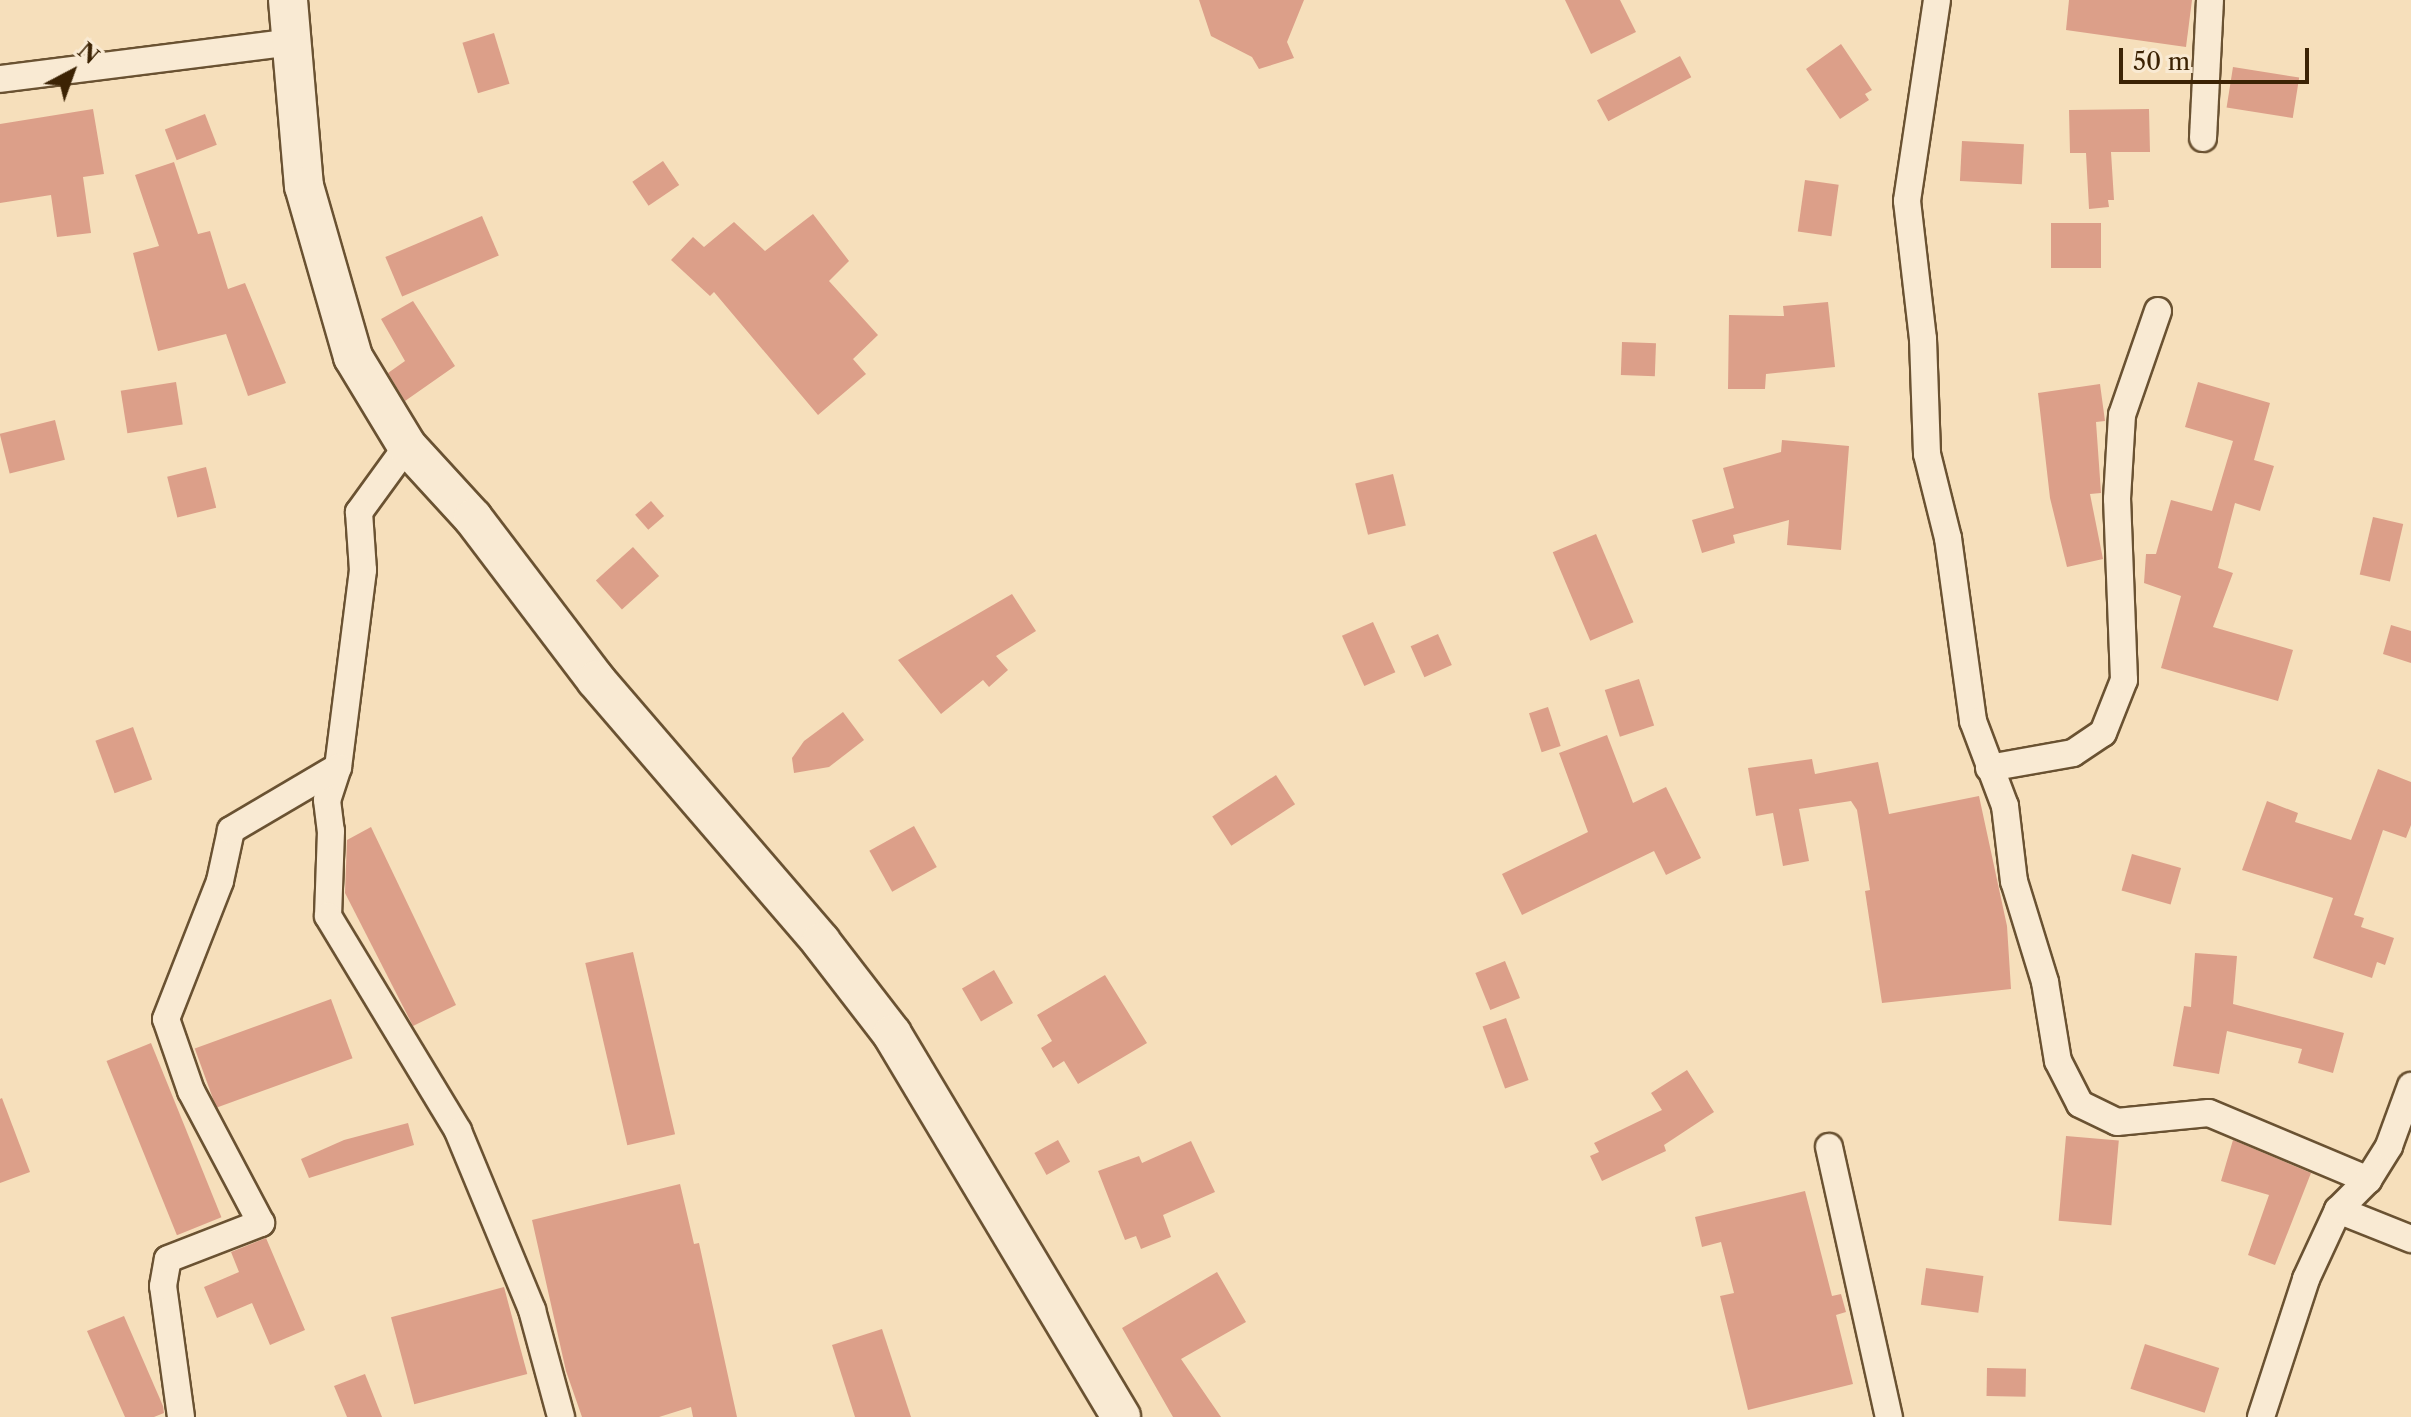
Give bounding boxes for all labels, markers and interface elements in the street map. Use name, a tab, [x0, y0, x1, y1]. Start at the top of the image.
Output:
north arrow	[32, 32, 112, 112]
scale bar	[2123, 32, 2313, 82]
text: N	[72, 37, 104, 70]
text: 50 m	[2133, 47, 2190, 76]

